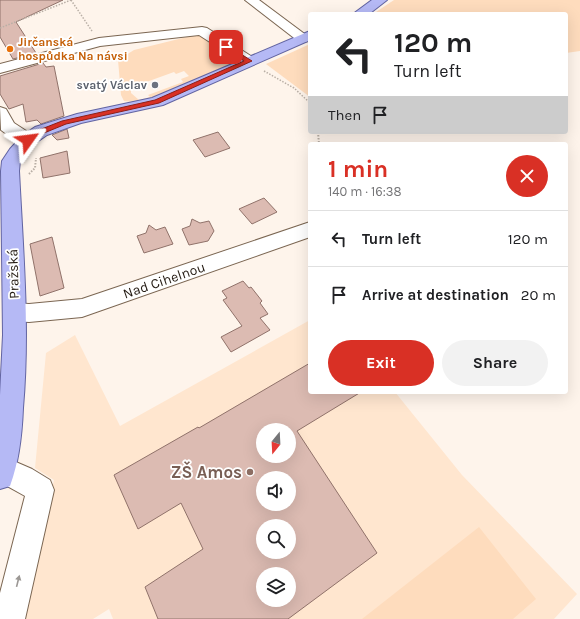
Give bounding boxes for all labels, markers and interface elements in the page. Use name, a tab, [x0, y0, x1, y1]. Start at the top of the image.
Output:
text: 120 m	[394, 26, 472, 59]
icon: left	[328, 28, 380, 80]
pin	[209, 30, 243, 64]
place label: Jirčanská hospůdka Na návsi	[18, 35, 128, 63]
icon: arrive	[215, 36, 237, 58]
marker: Jirčanská hospůdka Na návsi	[5, 44, 15, 54]
text: Turn left	[394, 60, 462, 82]
place label: svatý Václav	[77, 78, 148, 92]
marker: svatý Václav	[150, 80, 160, 90]
icon: arrive	[369, 104, 391, 126]
text: Then	[328, 106, 361, 124]
position arrow	[7, 119, 49, 161]
text: 1 min	[328, 155, 388, 183]
button: close	[506, 155, 548, 197]
text: 140 m · 16:38	[328, 184, 401, 199]
icon: left	[328, 228, 350, 250]
text: Turn left	[362, 230, 421, 248]
text: 120 m	[508, 230, 548, 248]
street label: Pražská	[4, 249, 23, 299]
street label: Nad Cihelnou	[121, 258, 207, 302]
icon: arrive	[328, 284, 350, 306]
text: Arrive at destination	[362, 286, 509, 304]
text: 20 m	[521, 286, 556, 304]
button: Exit	[328, 340, 434, 386]
button: Share	[442, 340, 548, 386]
north arrow	[256, 423, 296, 463]
map controls	[256, 423, 296, 607]
place label: ZŠ Amos	[171, 461, 242, 482]
marker: ZŠ Amos	[245, 467, 255, 477]
button: sound	[256, 471, 296, 511]
button: search	[256, 519, 296, 559]
button: layers	[256, 567, 296, 607]
one-way arrow	[15, 575, 21, 587]

